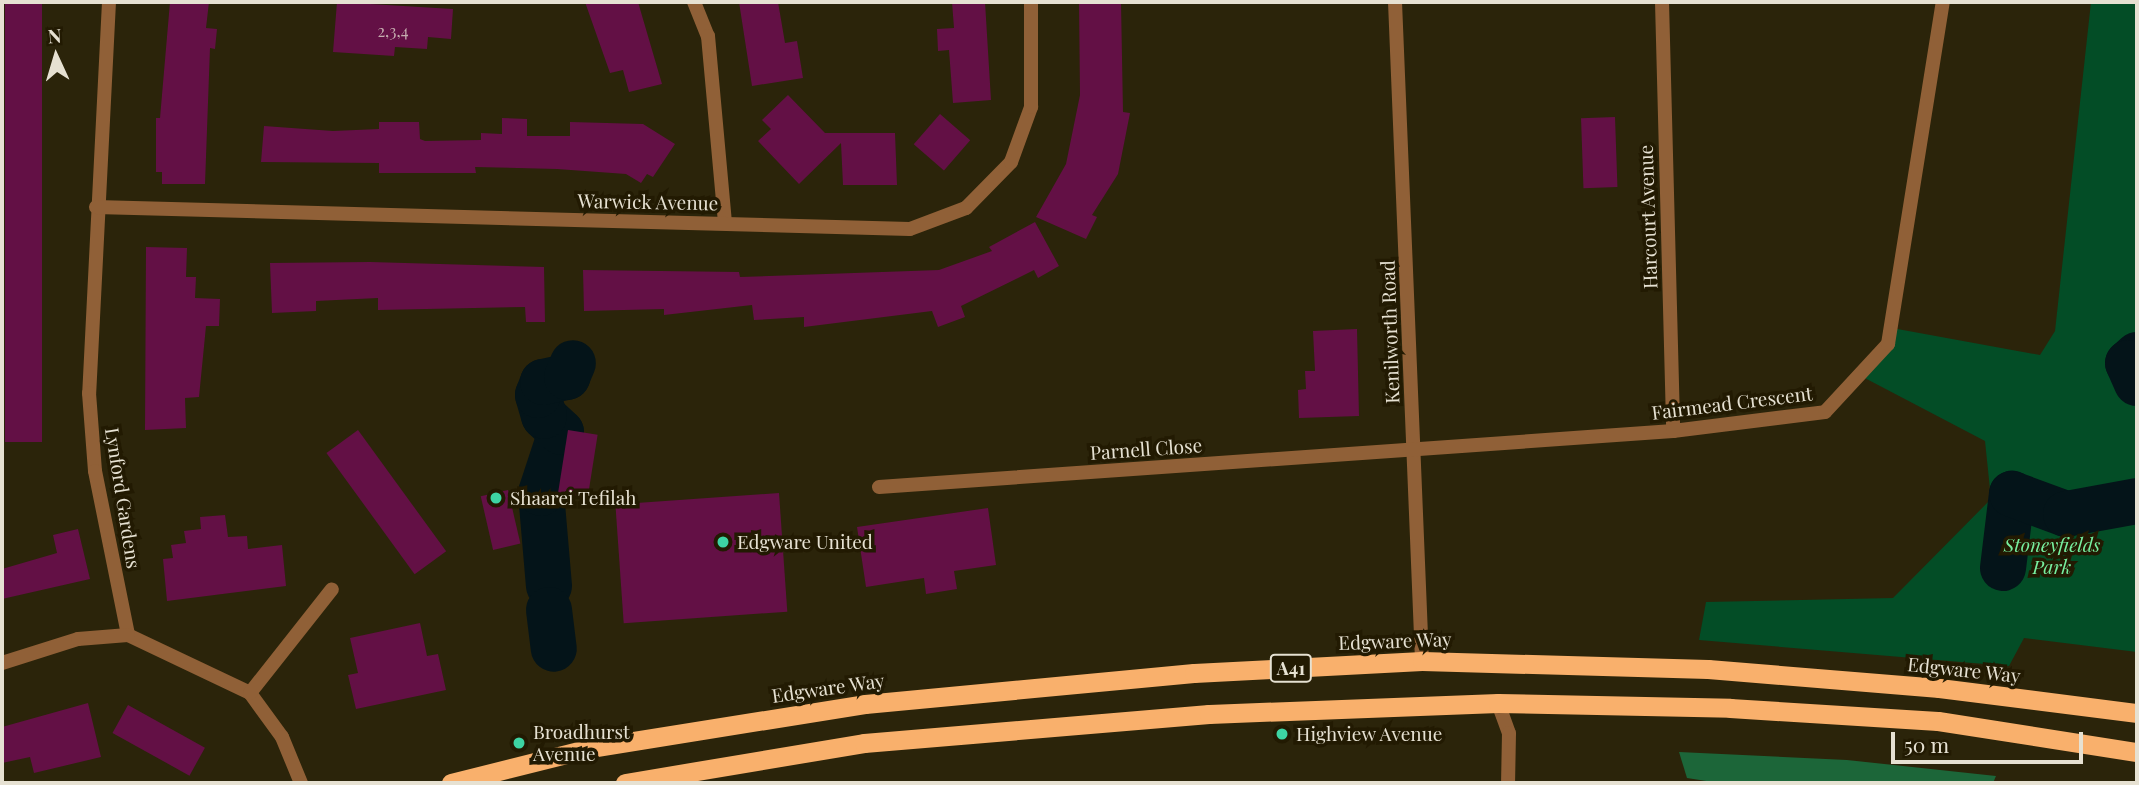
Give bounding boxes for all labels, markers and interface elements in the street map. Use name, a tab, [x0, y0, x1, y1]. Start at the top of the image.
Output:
north arrow	[21, 21, 91, 91]
house number: 2,3,4	[377, 21, 409, 41]
text: N	[47, 22, 62, 48]
street label: Harcourt Avenue	[1634, 144, 1662, 290]
street label: Warwick Avenue	[577, 189, 719, 215]
street label: Kenilworth Road	[1376, 260, 1404, 404]
street label: Fairmead Crescent	[1650, 382, 1814, 424]
street label: Lynford Gardens	[101, 426, 145, 570]
street label: Parnell Close	[1089, 434, 1203, 464]
place label: Shaarei Tefilah	[510, 487, 637, 509]
marker: Shaarei Tefilah	[488, 490, 504, 506]
place label: Edgware United	[737, 531, 873, 553]
marker: Edgware United	[715, 534, 731, 550]
park label: Stoneyfields Park	[2004, 534, 2100, 578]
street label: Edgware Way	[1338, 628, 1452, 654]
street label: Edgware Way	[1906, 653, 2022, 687]
road number: A41	[1268, 654, 1314, 682]
street label: Edgware Way	[770, 669, 886, 707]
scale bar	[1894, 718, 2086, 762]
place label: Broadhurst Avenue	[533, 721, 630, 765]
place label: Highview Avenue	[1296, 723, 1443, 745]
marker: Highview Avenue	[1274, 726, 1290, 742]
text: 50 m	[1904, 730, 1949, 758]
marker: Broadhurst Avenue	[511, 735, 527, 751]

